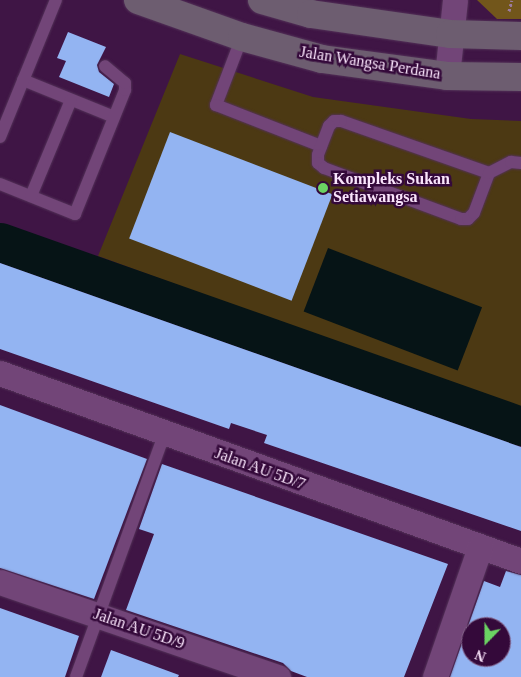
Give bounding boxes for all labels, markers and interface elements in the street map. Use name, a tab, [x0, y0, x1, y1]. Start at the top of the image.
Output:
street label: Jalan Wangsa Perdana	[298, 42, 442, 84]
place label: Kompleks Sukan Setiawangsa	[333, 169, 450, 207]
marker: Kompleks Sukan Setiawangsa	[317, 182, 329, 194]
street label: Jalan AU 5D/7	[212, 444, 308, 494]
street label: Jalan AU 5D/9	[90, 604, 188, 654]
north arrow	[461, 617, 511, 667]
text: N	[473, 647, 488, 664]

